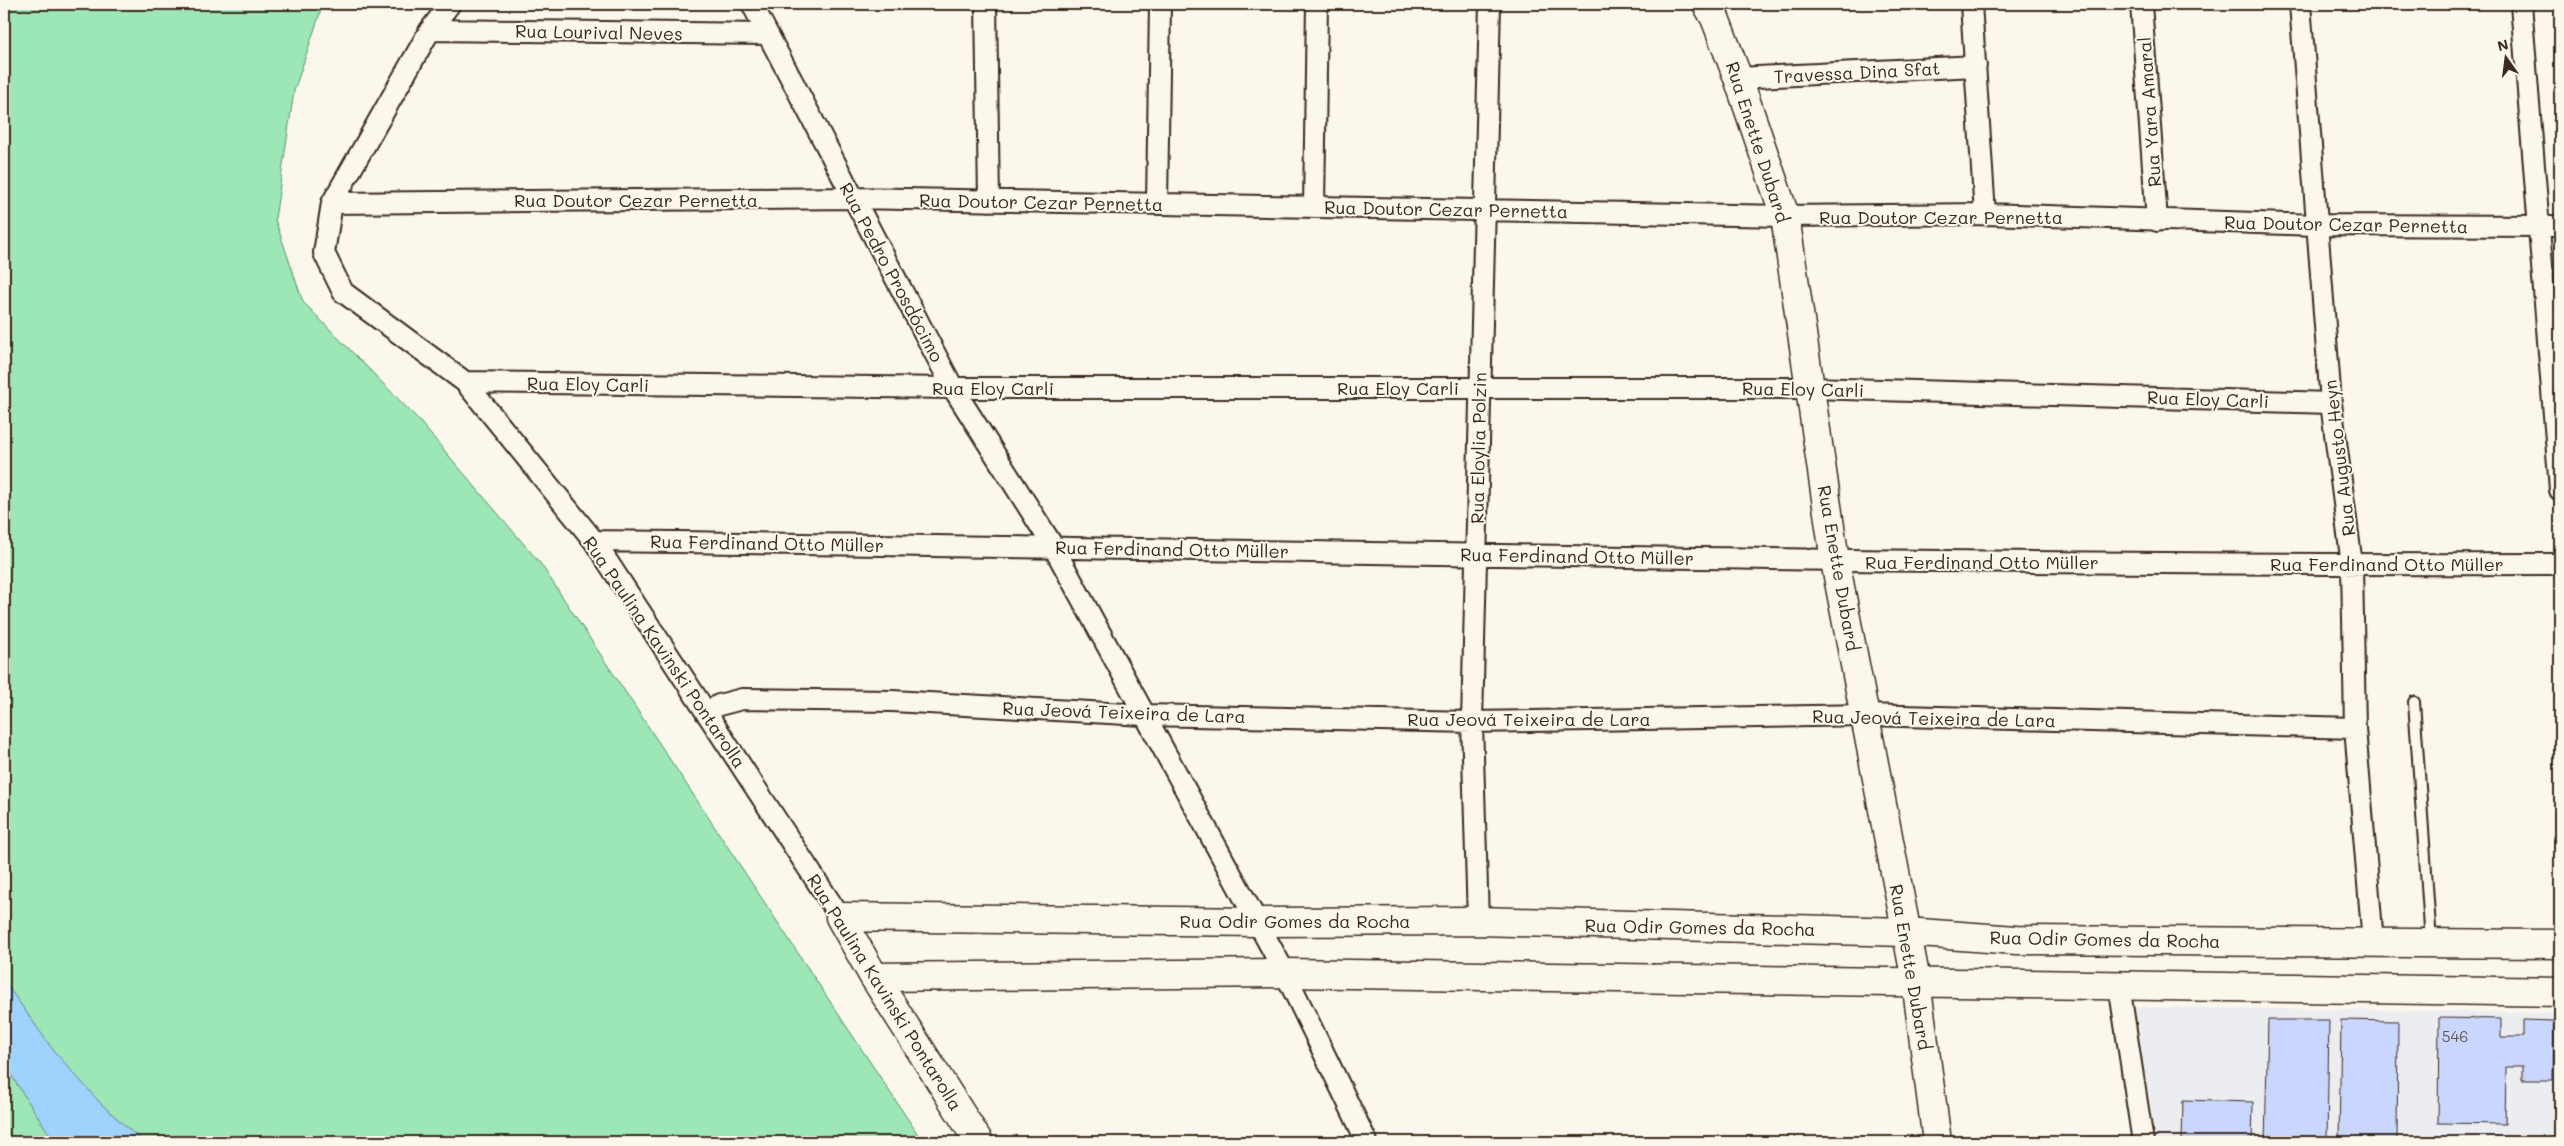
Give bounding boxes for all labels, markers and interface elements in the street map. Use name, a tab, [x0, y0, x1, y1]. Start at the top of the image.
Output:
street label: Rua Lourival Neves	[515, 19, 683, 45]
north arrow	[2482, 32, 2532, 82]
text: N	[2495, 34, 2510, 55]
street label: Rua Yara Amaral	[2132, 36, 2166, 188]
street label: Travessa Dina Sfat	[1773, 56, 1941, 88]
street label: Rua Enette Dubard	[1721, 58, 1795, 226]
street label: Rua Pedro Prosdócimo	[834, 178, 950, 366]
street label: Rua Doutor Cezar Pernetta	[514, 188, 758, 212]
street label: Rua Doutor Cezar Pernetta	[919, 188, 1163, 216]
street label: Rua Doutor Cezar Pernetta	[1324, 195, 1568, 223]
street label: Rua Doutor Cezar Pernetta	[1819, 205, 2063, 229]
street label: Rua Doutor Cezar Pernetta	[2224, 210, 2468, 238]
street label: Rua Eloy Carli	[527, 371, 649, 397]
street label: Rua Eloylia Polzin	[1465, 372, 1491, 524]
street label: Rua Eloy Carli	[932, 376, 1054, 400]
street label: Rua Eloy Carli	[1337, 376, 1459, 400]
street label: Rua Eloy Carli	[1742, 376, 1864, 402]
street label: Rua Augusto Heyn	[2317, 378, 2361, 538]
street label: Rua Eloy Carli	[2147, 385, 2269, 413]
street label: Rua Enette Dubard	[1813, 483, 1865, 653]
street label: Rua Ferdinand Otto Müller	[650, 529, 884, 557]
street label: Rua Paulina Kavinski Pontarolla	[578, 531, 752, 773]
street label: Rua Ferdinand Otto Müller	[1055, 535, 1289, 563]
street label: Rua Ferdinand Otto Müller	[1460, 542, 1694, 570]
street label: Rua Ferdinand Otto Müller	[1865, 550, 2099, 574]
street label: Rua Ferdinand Otto Müller	[2270, 552, 2504, 576]
street label: Rua Jeová Teixeira de Lara	[1002, 696, 1246, 728]
street label: Rua Jeová Teixeira de Lara	[1812, 704, 2056, 732]
street label: Rua Jeová Teixeira de Lara	[1407, 707, 1651, 731]
street label: Rua Paulina Kavinski Pontarolla	[802, 869, 968, 1115]
street label: Rua Enette Dubard	[1885, 882, 1937, 1052]
street label: Rua Odir Gomes da Rocha	[1180, 909, 1410, 933]
street label: Rua Odir Gomes da Rocha	[1584, 913, 1816, 941]
street label: Rua Odir Gomes da Rocha	[1989, 925, 2221, 953]
house number: 546	[2442, 1026, 2468, 1046]

